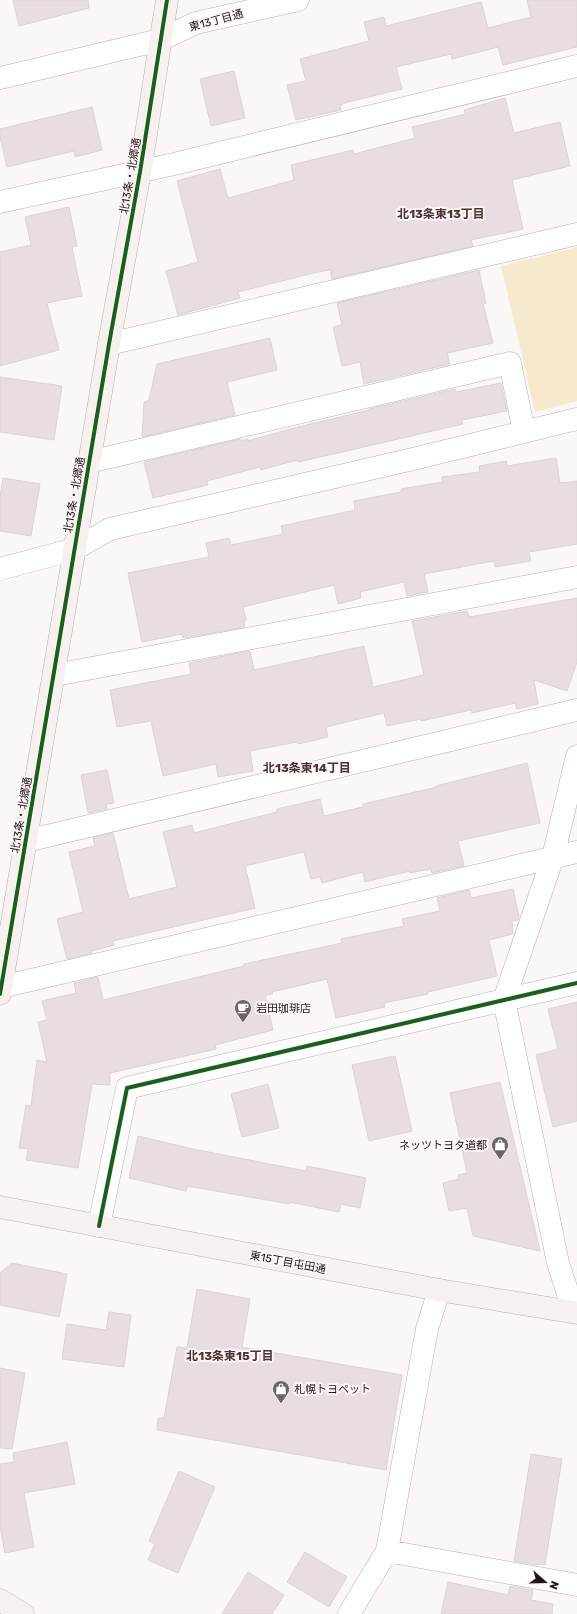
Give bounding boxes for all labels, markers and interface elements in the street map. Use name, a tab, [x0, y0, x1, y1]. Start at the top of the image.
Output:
street label: 東13丁目通	[188, 7, 245, 34]
street label: 北13条・北郷通	[117, 137, 144, 215]
district label: 北13条東13丁目	[397, 207, 485, 221]
street label: 北13条・北郷通	[61, 456, 88, 534]
district label: 北13条東14丁目	[263, 761, 351, 775]
street label: 北13条・北郷通	[8, 776, 35, 854]
cafe icon: 岩田珈琲店	[233, 998, 253, 1023]
place label: 岩田珈琲店	[256, 1002, 311, 1015]
shop icon: ネッツトヨタ道都	[490, 1135, 510, 1160]
place label: ネッツトヨタ道都	[399, 1139, 487, 1152]
street label: 東15丁目屯田通	[249, 1249, 327, 1276]
district label: 北13条東15丁目	[186, 1349, 274, 1363]
shop icon: 札幌トヨペット	[271, 1379, 291, 1404]
place label: 札幌トヨペット	[294, 1383, 371, 1396]
north arrow	[525, 1562, 565, 1602]
text: N	[546, 1579, 561, 1591]

